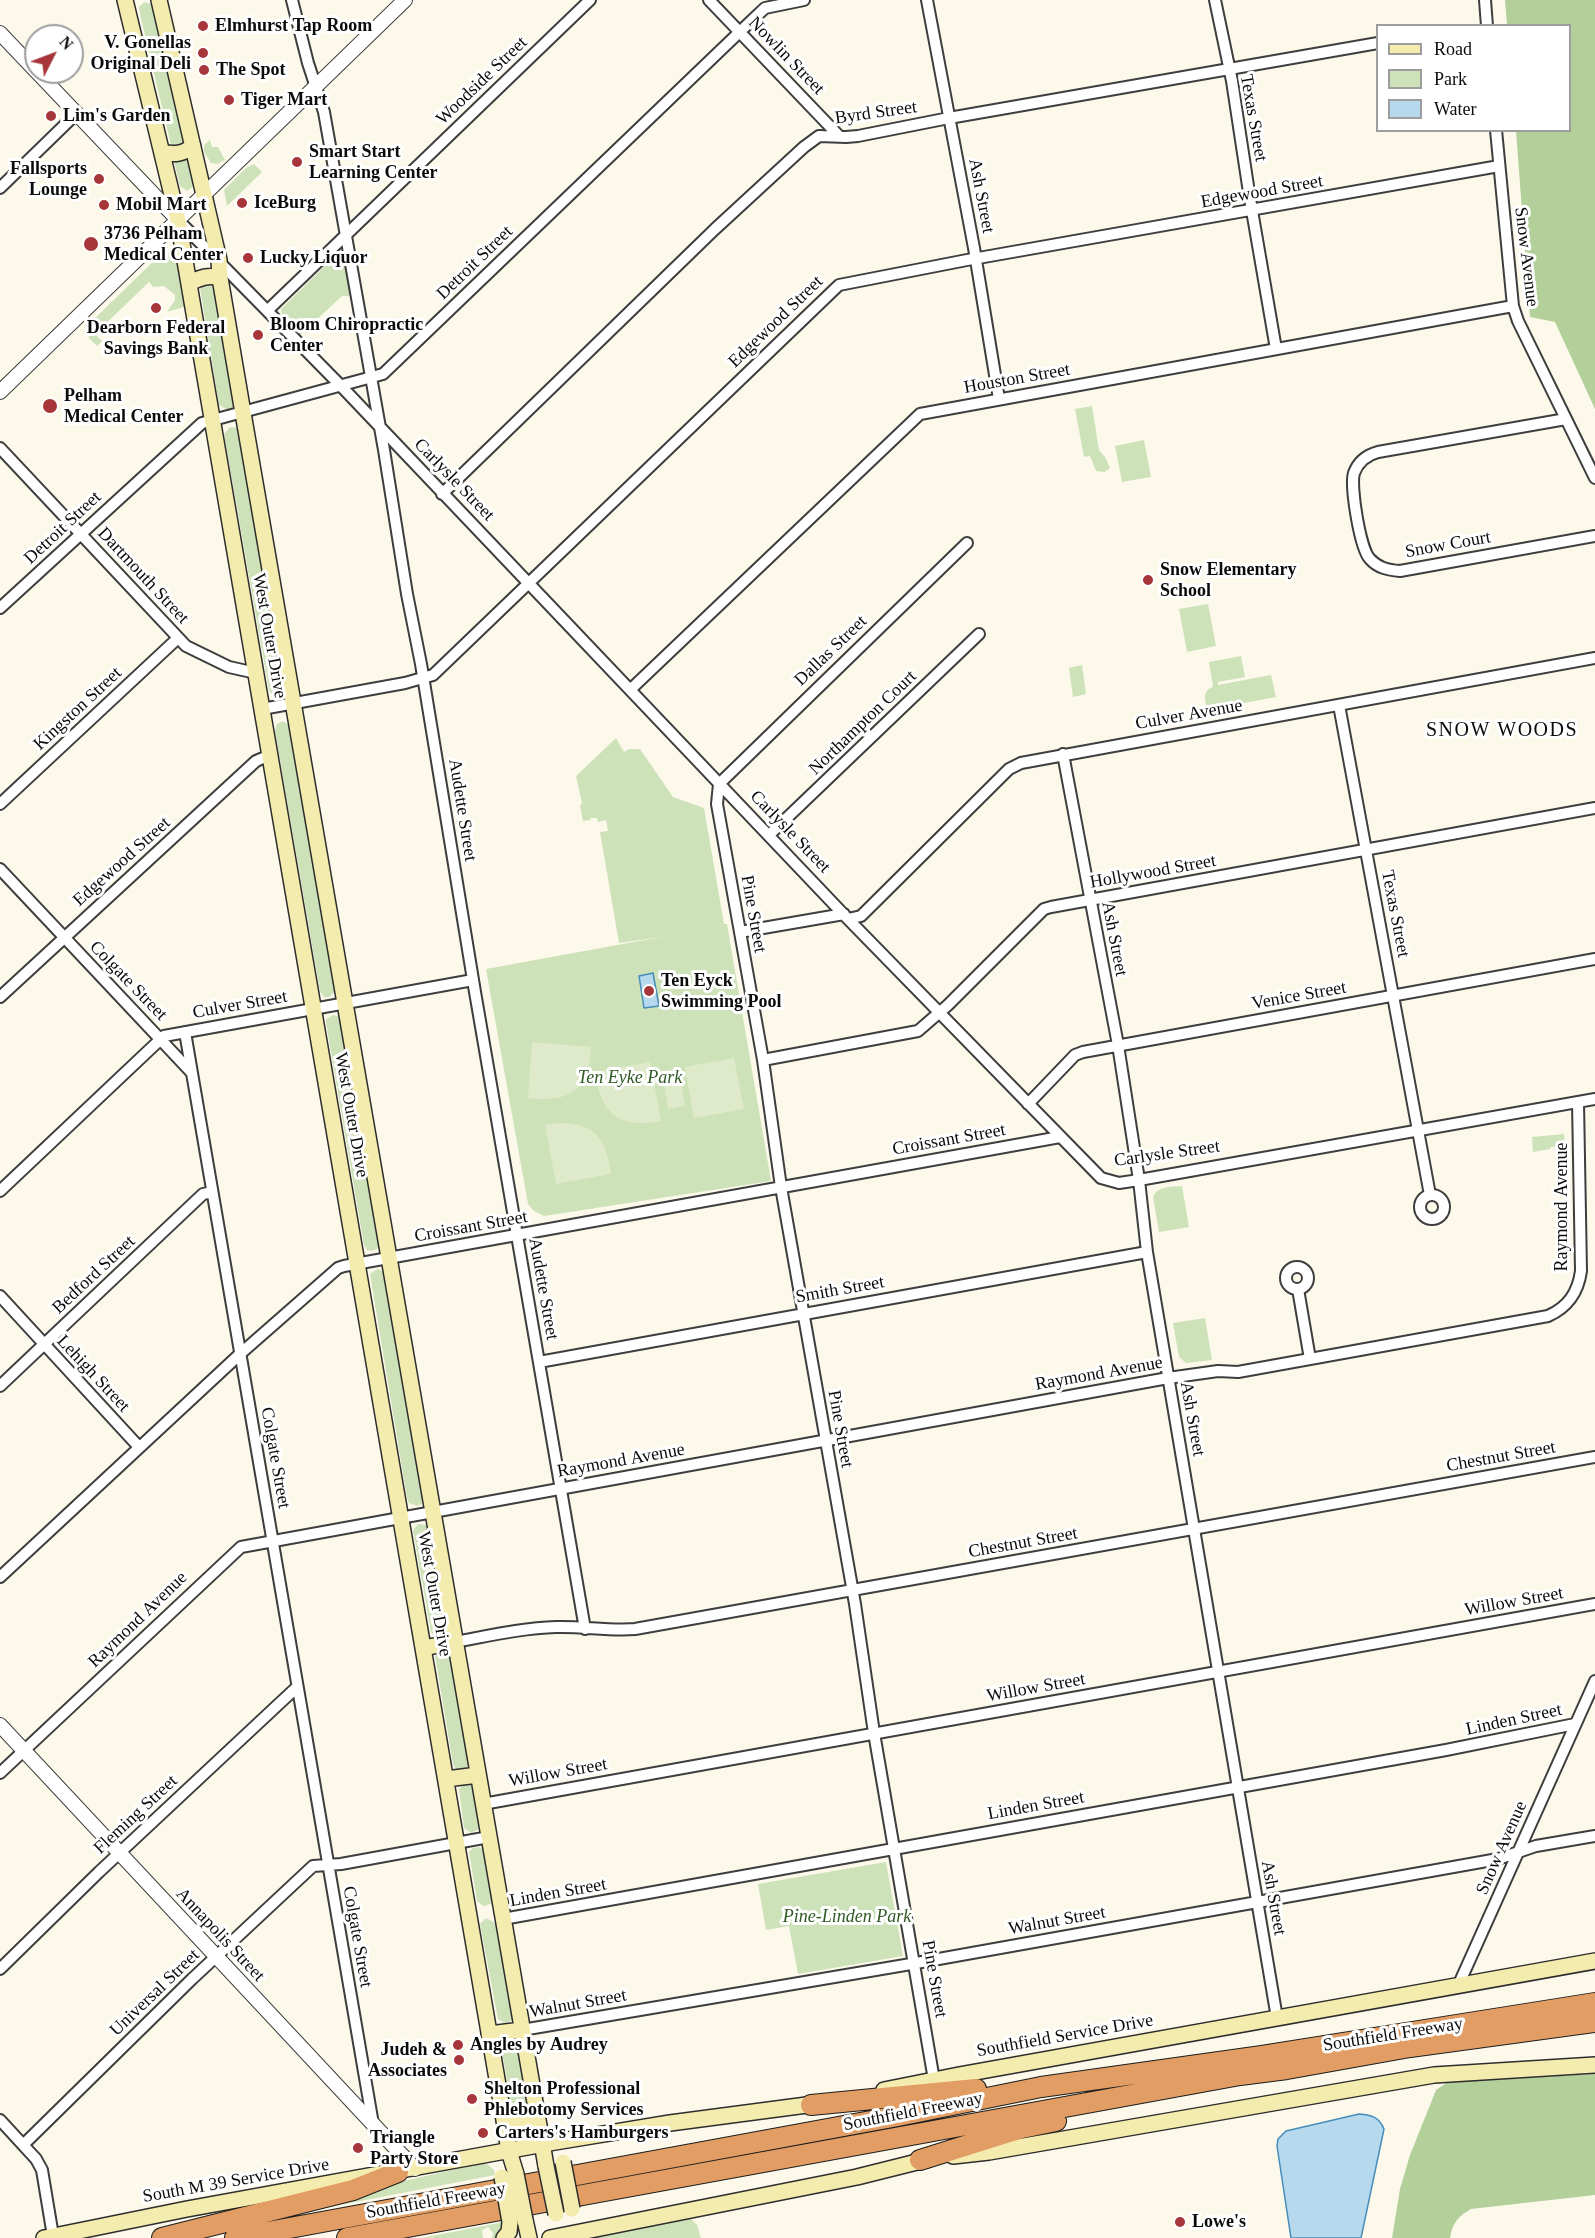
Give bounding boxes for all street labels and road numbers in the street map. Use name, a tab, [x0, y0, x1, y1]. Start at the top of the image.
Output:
street label: Nowlin Street	[743, 12, 829, 100]
street label: Woodside Street	[432, 32, 532, 130]
street label: Texas Street	[1235, 73, 1271, 163]
street label: Byrd Street	[834, 97, 918, 129]
street label: Ash Street	[963, 157, 999, 235]
street label: Edgewood Street	[1199, 171, 1325, 213]
street label: Snow Avenue	[1509, 206, 1543, 308]
street label: Detroit Street	[432, 221, 518, 305]
street label: Edgewood Street	[724, 271, 828, 373]
street label: Houston Street	[962, 359, 1072, 399]
street label: Carlysle Street	[409, 434, 499, 526]
street label: Detroit Street	[20, 487, 106, 569]
street label: Dartmouth Street	[93, 523, 193, 629]
street label: Snow Court	[1404, 527, 1492, 563]
street label: West Outer Drive	[247, 572, 291, 700]
street label: Dallas Street	[790, 611, 872, 691]
street label: Kingston Street	[29, 663, 127, 755]
street label: Northampton Court	[805, 666, 921, 780]
street label: Culver Avenue	[1134, 695, 1244, 735]
street label: Audette Street	[443, 757, 481, 863]
street label: Carlysle Street	[745, 786, 835, 878]
street label: Edgewood Street	[69, 813, 175, 911]
street label: Hollywood Street	[1088, 850, 1218, 894]
street label: Texas Street	[1376, 869, 1414, 959]
street label: Pine Street	[736, 873, 770, 955]
street label: Ash Street	[1096, 900, 1132, 978]
street label: Colgate Street	[85, 937, 171, 1025]
street label: Venice Street	[1250, 977, 1348, 1015]
street label: Culver Street	[191, 986, 289, 1024]
street label: West Outer Drive	[329, 1051, 373, 1179]
street label: Croissant Street	[891, 1119, 1007, 1161]
street label: Carlysle Street	[1113, 1136, 1221, 1172]
street label: Raymond Avenue	[1551, 1142, 1573, 1272]
street label: Croissant Street	[413, 1206, 529, 1248]
street label: Bedford Street	[48, 1231, 140, 1319]
street label: Audette Street	[523, 1236, 563, 1342]
street label: Smith Street	[794, 1272, 886, 1308]
street label: Lehigh Street	[52, 1331, 134, 1417]
street label: Raymond Avenue	[1034, 1352, 1164, 1396]
street label: Ash Street	[1175, 1380, 1209, 1458]
street label: Pine Street	[823, 1388, 857, 1470]
street label: Colgate Street	[255, 1406, 295, 1510]
street label: Chestnut Street	[1445, 1437, 1557, 1477]
street label: Raymond Avenue	[556, 1439, 686, 1483]
street label: Chestnut Street	[967, 1523, 1079, 1563]
street label: West Outer Drive	[412, 1530, 456, 1658]
street label: Raymond Avenue	[84, 1567, 192, 1673]
street label: Willow Street	[1463, 1583, 1565, 1621]
street label: Willow Street	[985, 1669, 1087, 1707]
street label: Linden Street	[1464, 1699, 1564, 1741]
street label: Willow Street	[507, 1754, 609, 1792]
street label: Fleming Street	[90, 1771, 182, 1859]
street label: Linden Street	[986, 1787, 1086, 1825]
street label: Snow Avenue	[1472, 1798, 1532, 1898]
street label: Ash Street	[1256, 1859, 1290, 1937]
street label: Linden Street	[508, 1874, 608, 1912]
street label: Annapolis Street	[171, 1884, 269, 1986]
street label: Colgate Street	[337, 1885, 377, 1989]
street label: Walnut Street	[1007, 1902, 1107, 1940]
street label: Pine Street	[917, 1938, 951, 2020]
street label: Universal Street	[106, 1945, 204, 2041]
street label: Walnut Street	[528, 1985, 628, 2023]
street label: Southfield Service Drive	[975, 2010, 1155, 2062]
street label: Southfield Freeway	[1321, 2013, 1465, 2057]
street label: Southfield Freeway	[842, 2088, 984, 2136]
street label: South M 39 Service Drive	[141, 2154, 331, 2208]
street label: Southfield Freeway	[364, 2178, 508, 2224]

